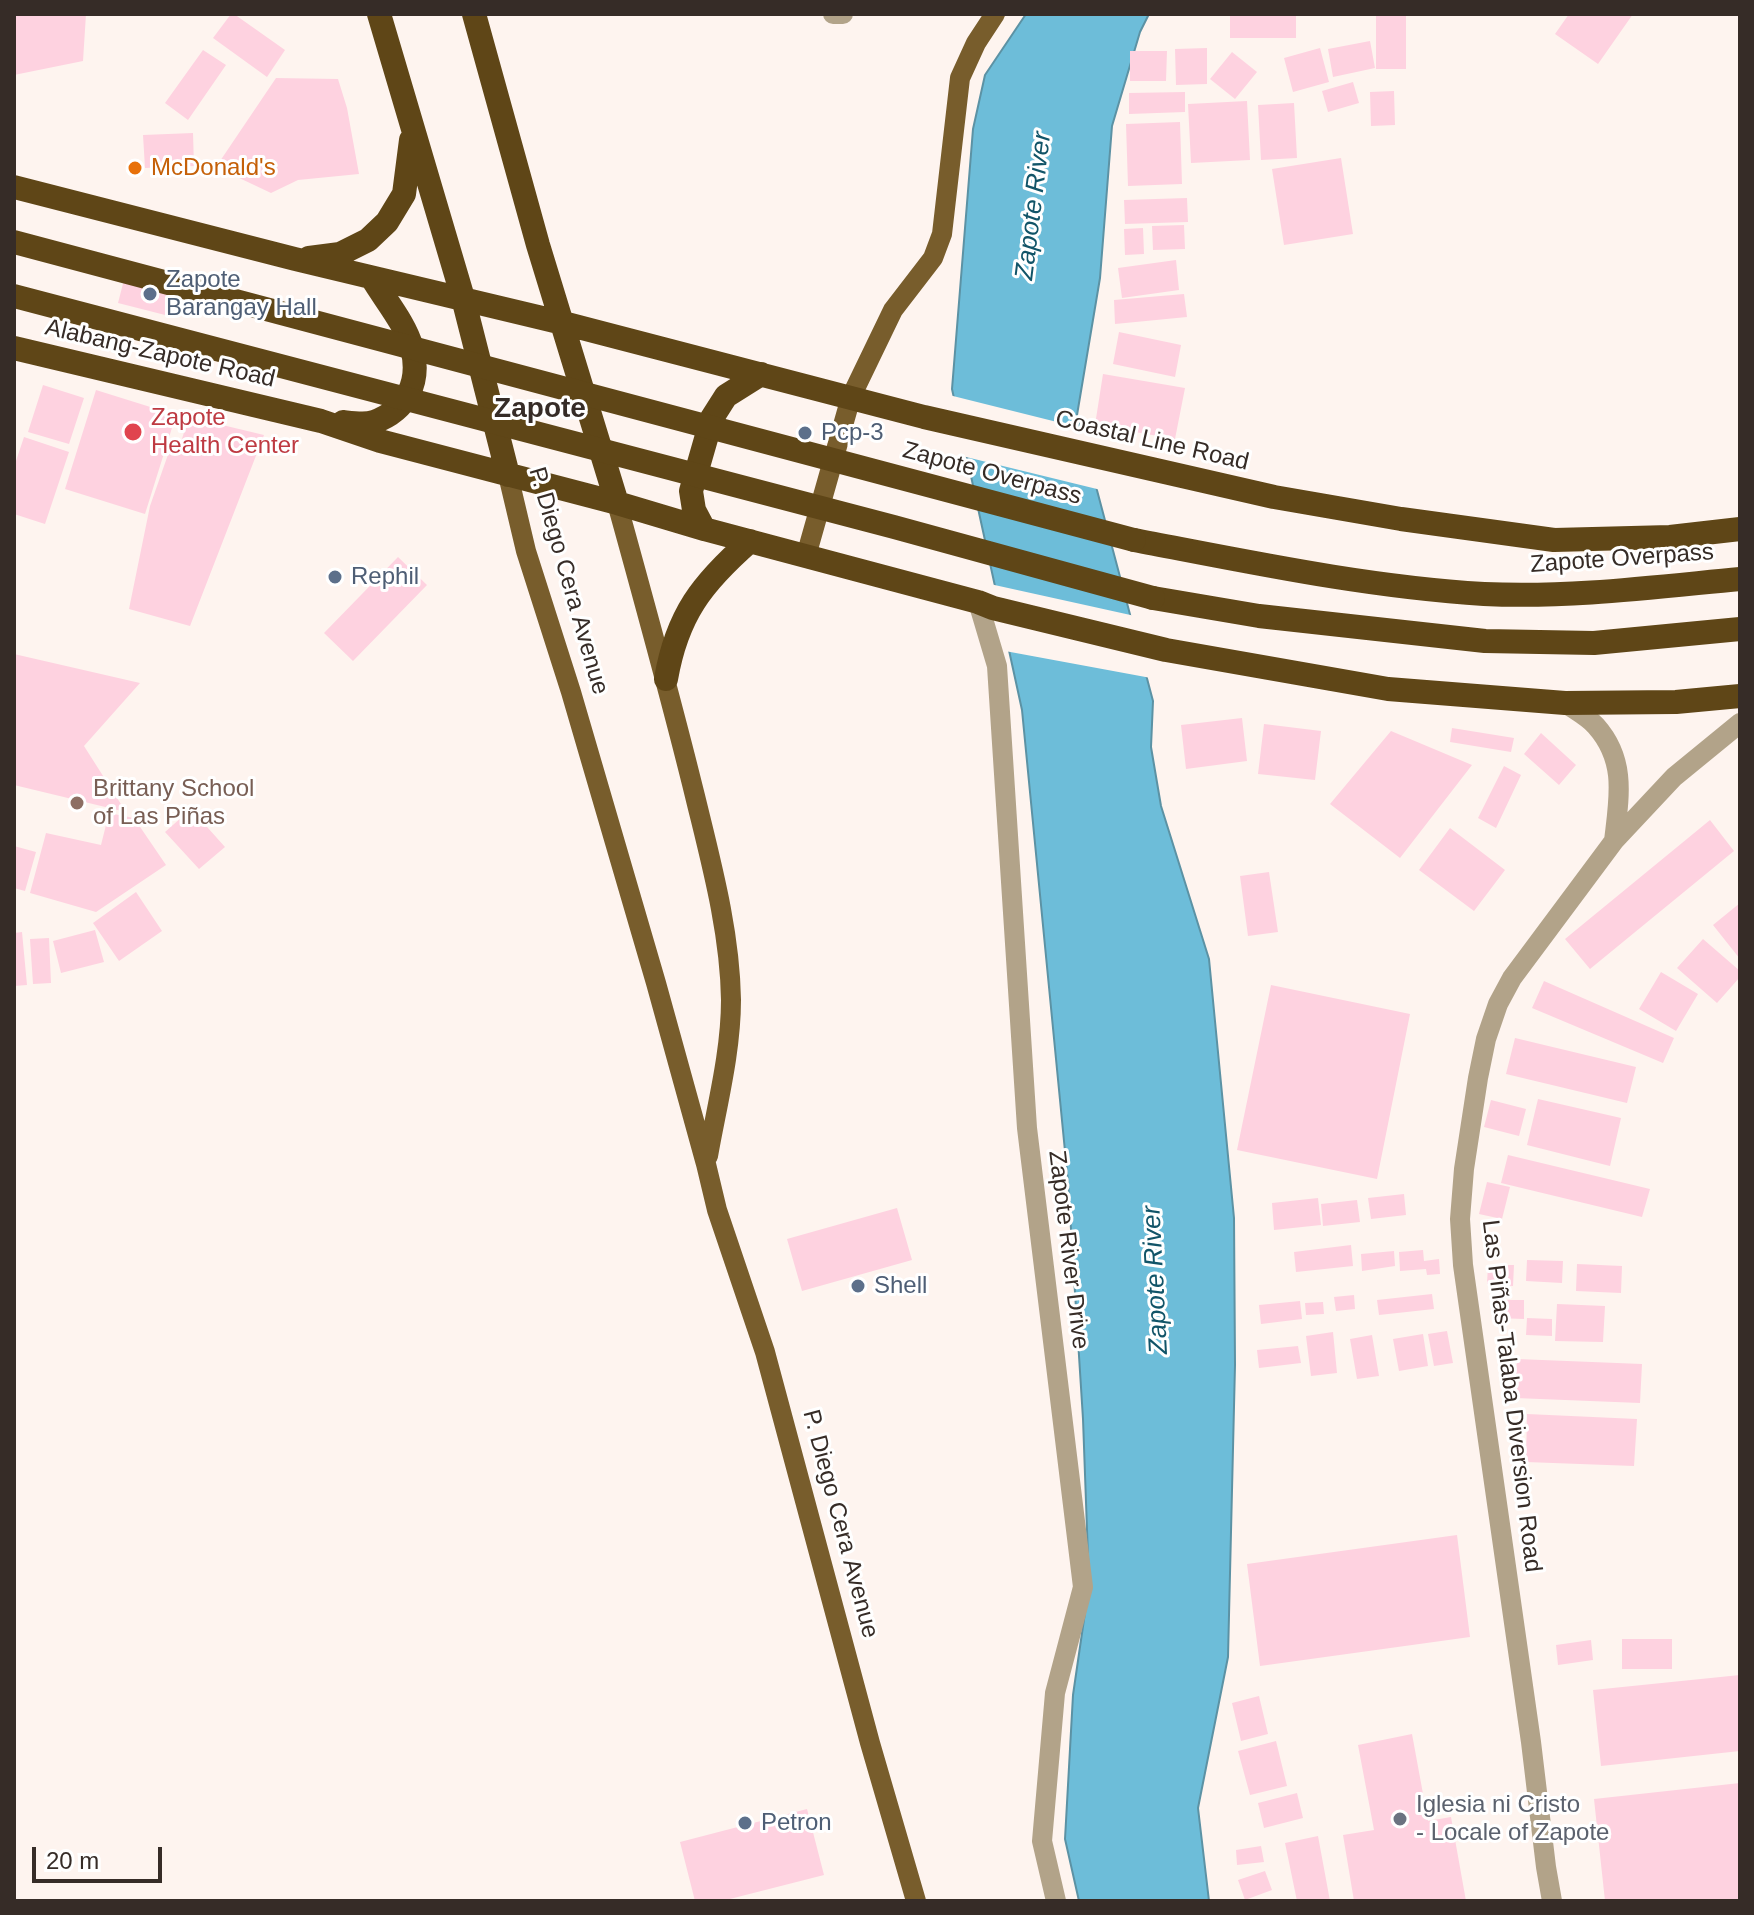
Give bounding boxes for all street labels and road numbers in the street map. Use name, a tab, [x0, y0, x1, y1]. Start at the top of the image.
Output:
street label: Alabang-Zapote Road	[42, 314, 278, 394]
street label: Coastal Line Road	[1053, 405, 1251, 477]
street label: Zapote Overpass	[899, 436, 1085, 512]
street label: P. Diego Cera Avenue	[522, 464, 614, 698]
street label: Zapote Overpass	[1529, 538, 1715, 580]
street label: Zapote River Drive	[1042, 1149, 1094, 1351]
street label: Las Piñas-Talaba Diversion Road	[1475, 1218, 1547, 1574]
street label: P. Diego Cera Avenue	[796, 1407, 884, 1641]

